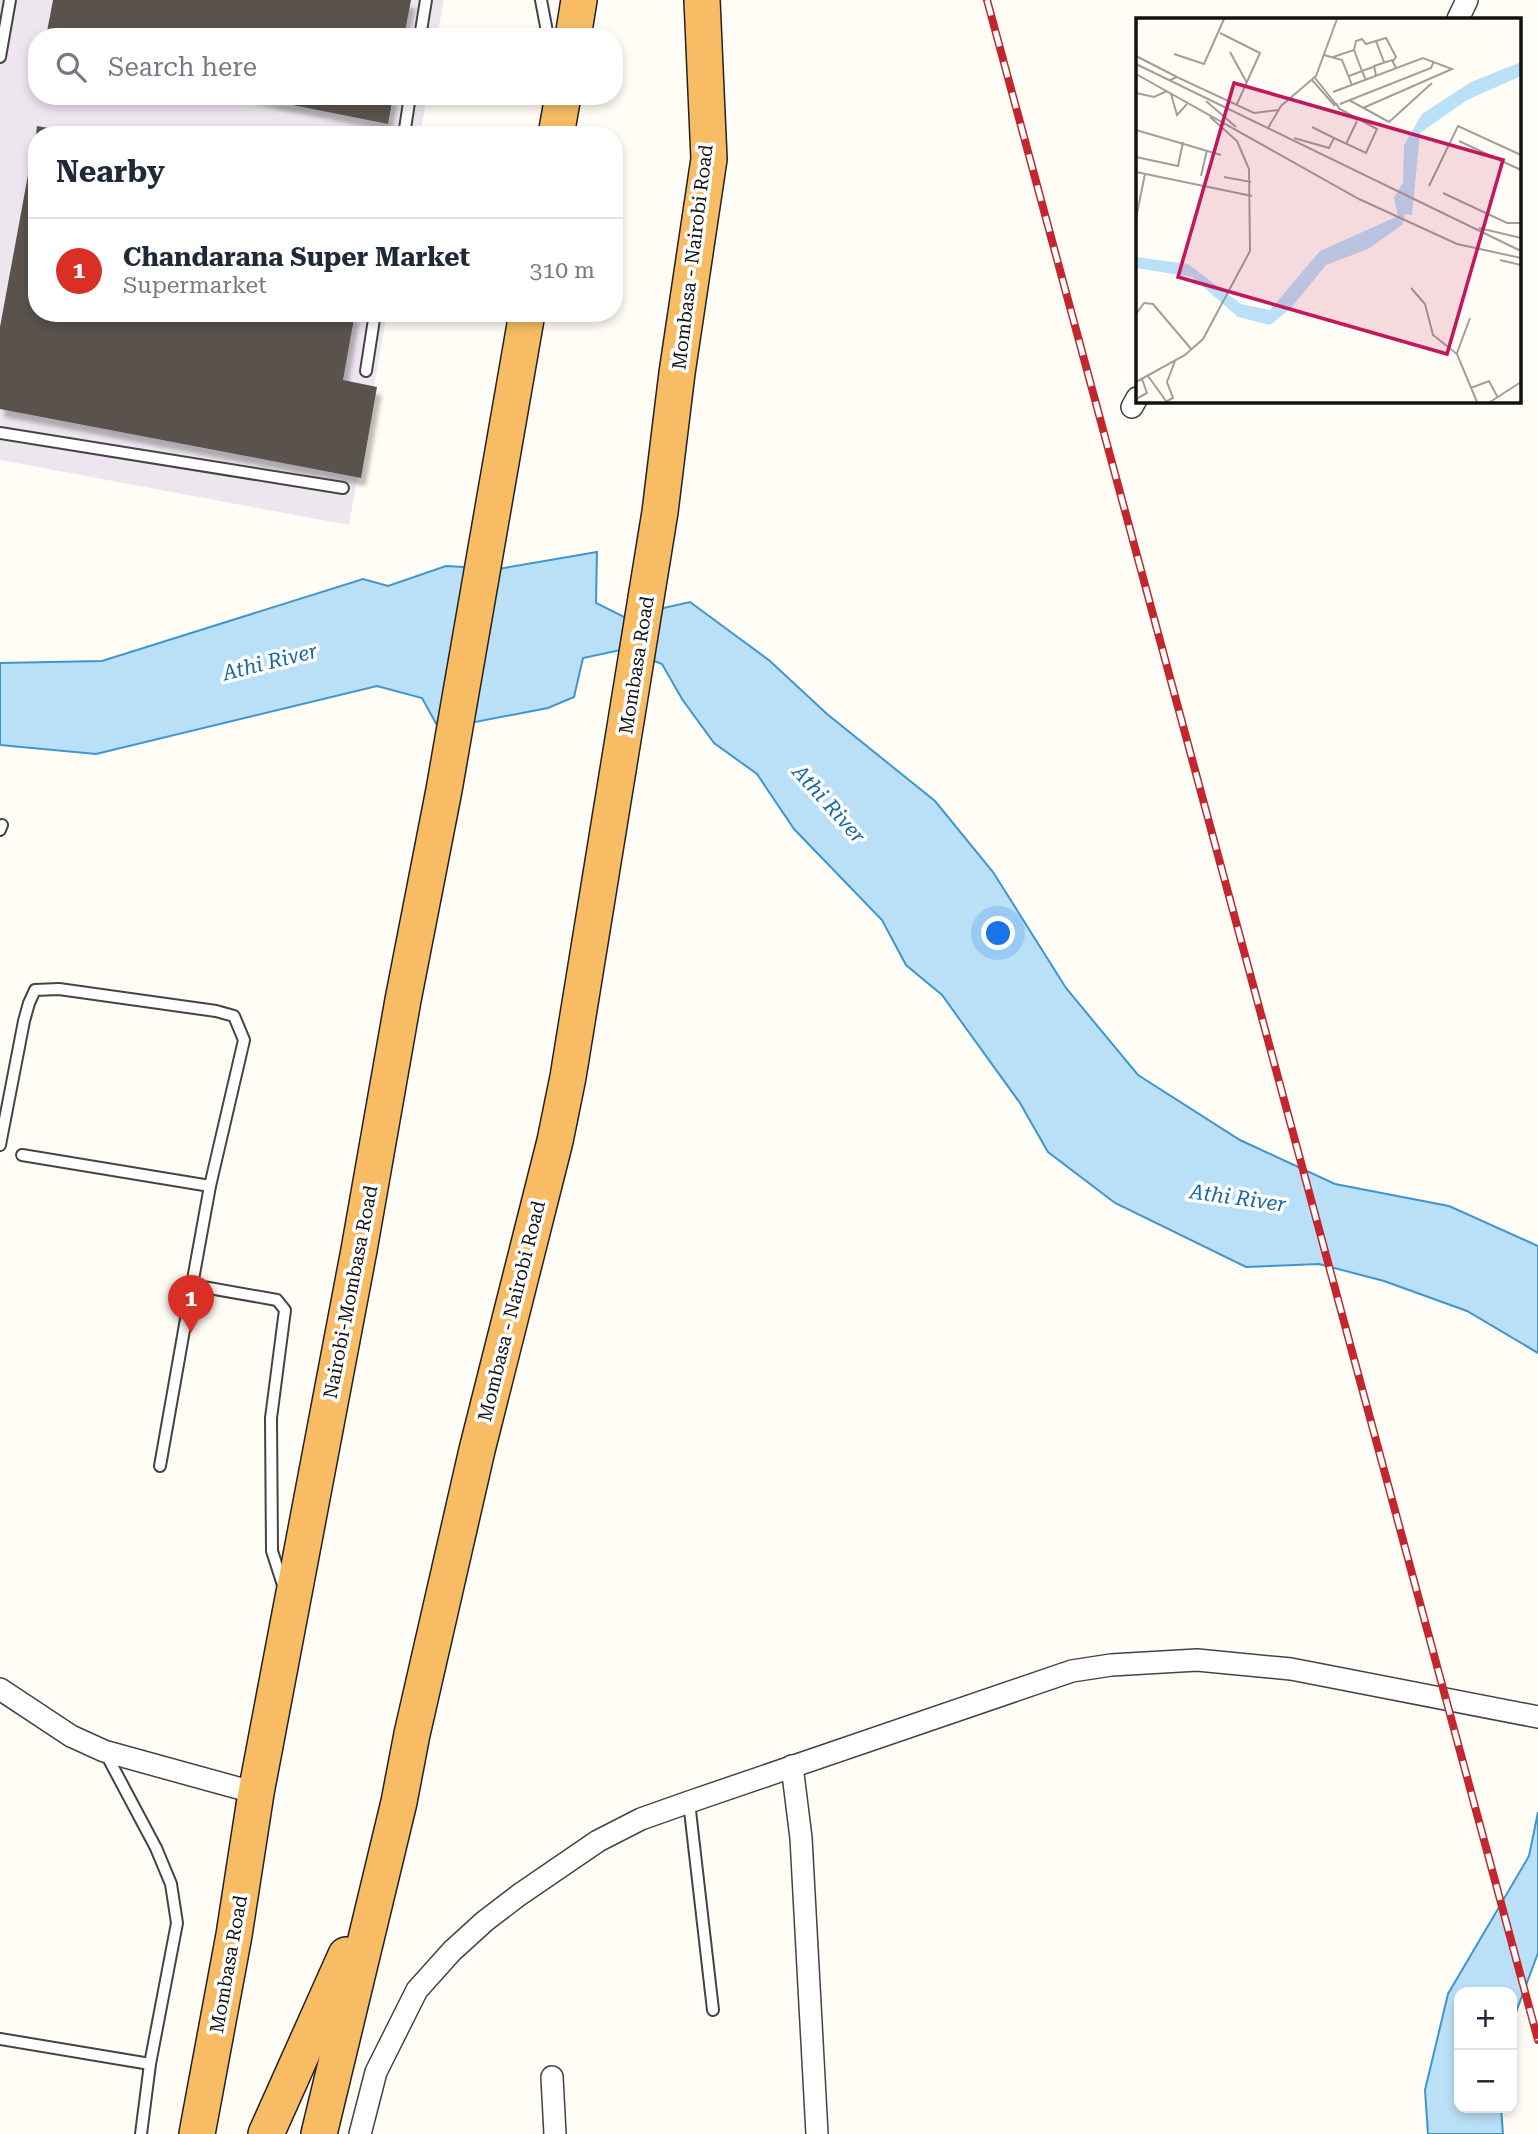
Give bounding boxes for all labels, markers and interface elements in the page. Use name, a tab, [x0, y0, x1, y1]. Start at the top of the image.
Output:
inset map	[1136, 18, 1520, 402]
search box	[28, 28, 623, 105]
icon: search	[52, 48, 90, 86]
text: Search here	[108, 52, 257, 82]
street label: Mombasa - Nairobi Road	[667, 143, 718, 371]
text: Nearby	[56, 154, 165, 189]
text: Chandarana Super Market	[123, 242, 470, 272]
text: 1	[73, 257, 85, 284]
text: 310 m	[530, 257, 595, 284]
text: Supermarket	[123, 272, 267, 299]
street label: Mombasa Road	[614, 594, 659, 736]
water label: Athi River	[218, 639, 320, 686]
water label: Athi River	[786, 758, 870, 848]
your location	[981, 916, 1015, 950]
water label: Athi River	[1186, 1179, 1288, 1217]
street label: Nairobi-Mombasa Road	[319, 1183, 382, 1401]
street label: Mombasa - Nairobi Road	[473, 1198, 550, 1424]
pin: 1	[168, 1275, 214, 1333]
street label: Mombasa Road	[205, 1893, 252, 2035]
map controls	[1454, 1987, 1517, 2113]
button: +	[1454, 1987, 1517, 2050]
button: −	[1454, 2050, 1517, 2113]

